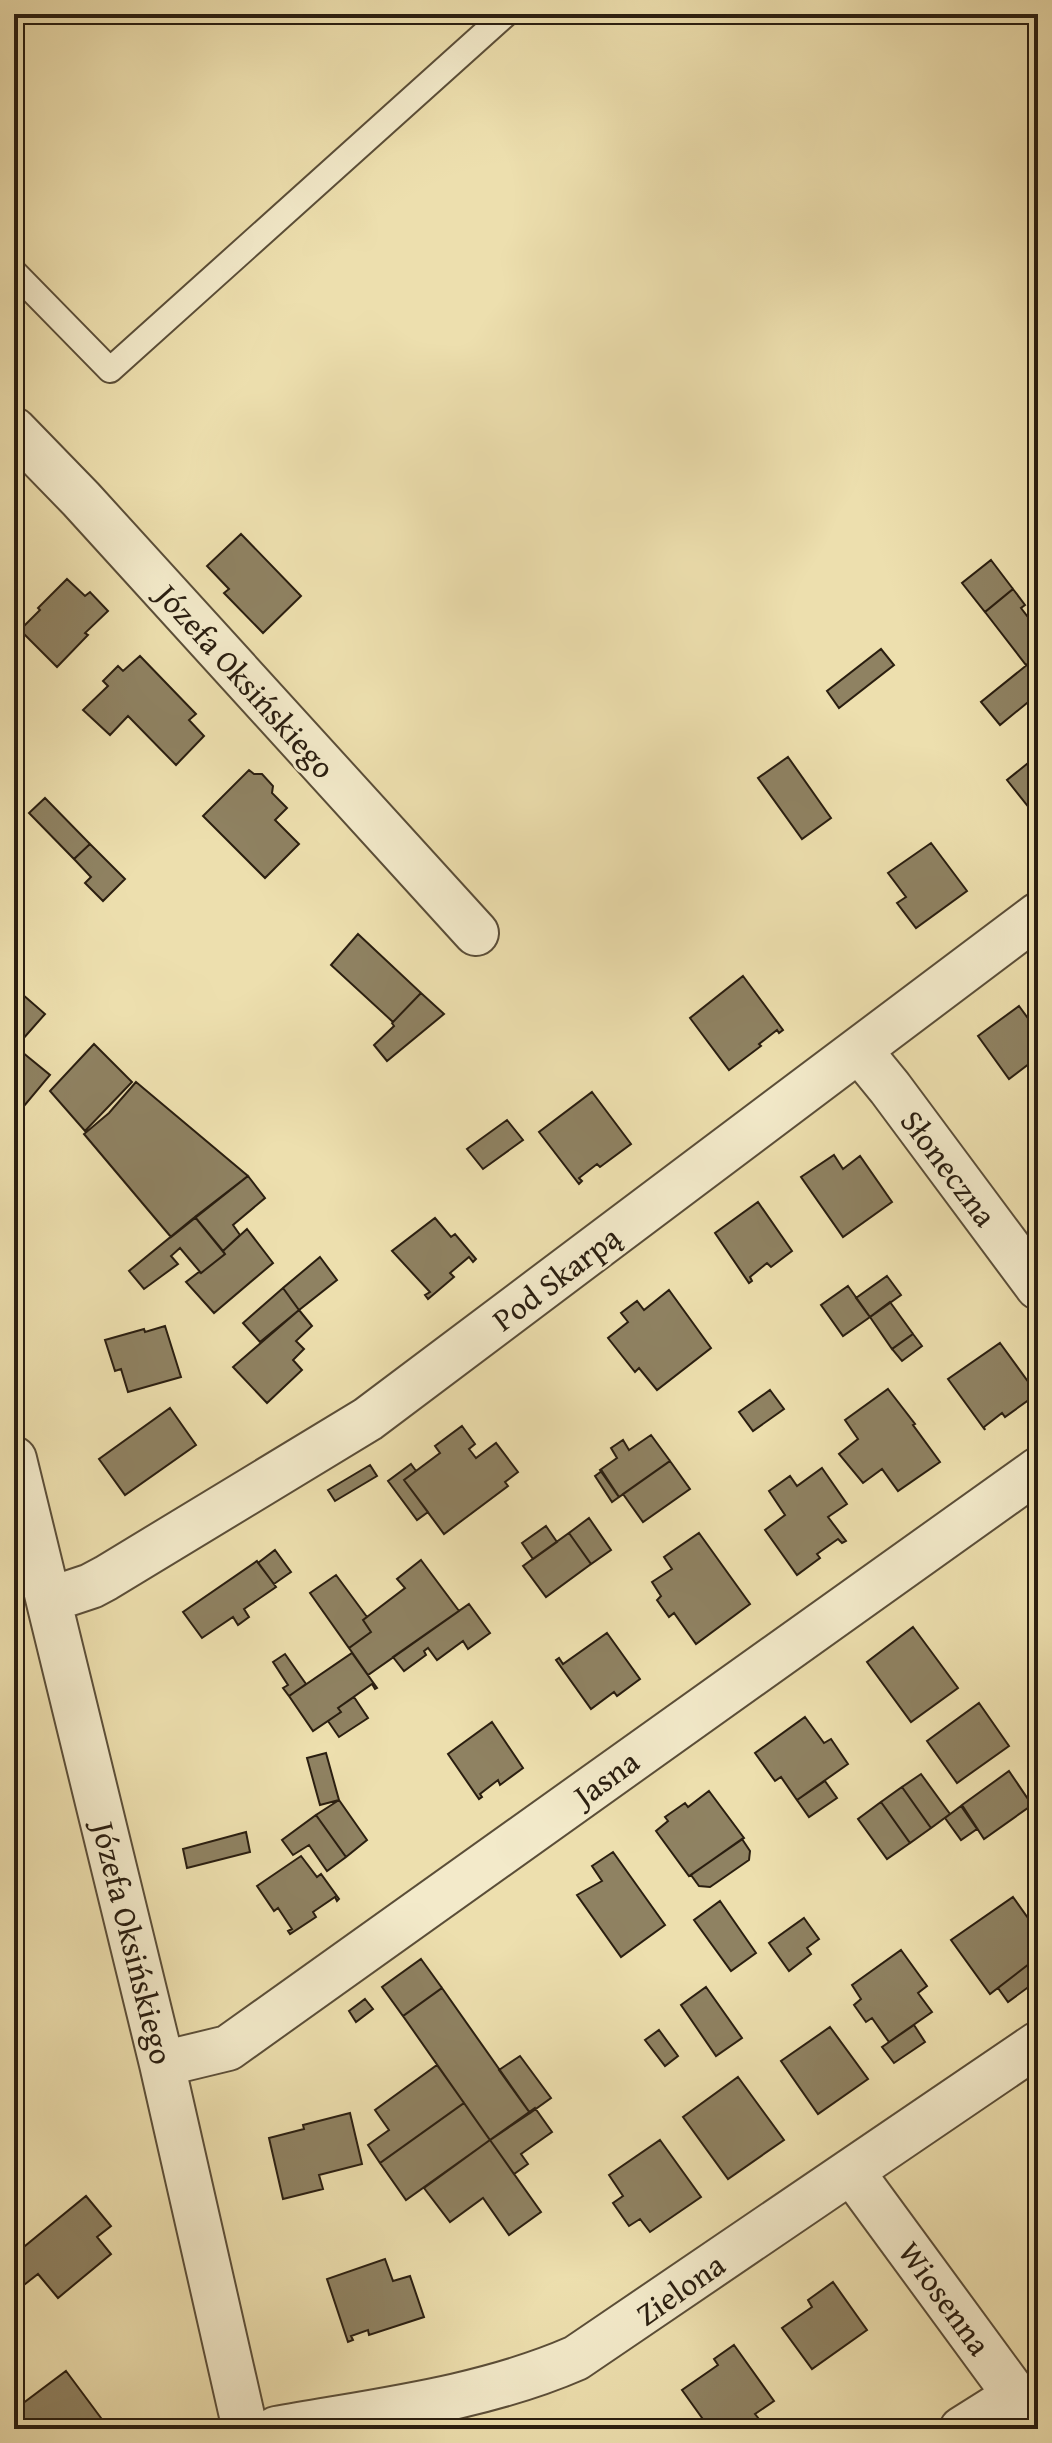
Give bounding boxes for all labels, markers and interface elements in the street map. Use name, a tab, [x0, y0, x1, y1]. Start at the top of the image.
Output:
street label: Józefa Oksińskiego	[143, 570, 347, 789]
street label: Słoneczna	[889, 1100, 1009, 1236]
street label: Pod Skarpą	[482, 1214, 630, 1342]
street label: Jasna	[560, 1738, 649, 1820]
street label: Józefa Oksińskiego	[79, 1813, 186, 2069]
street label: Wiosenna	[887, 2231, 1003, 2365]
street label: Zielona	[626, 2241, 734, 2337]

